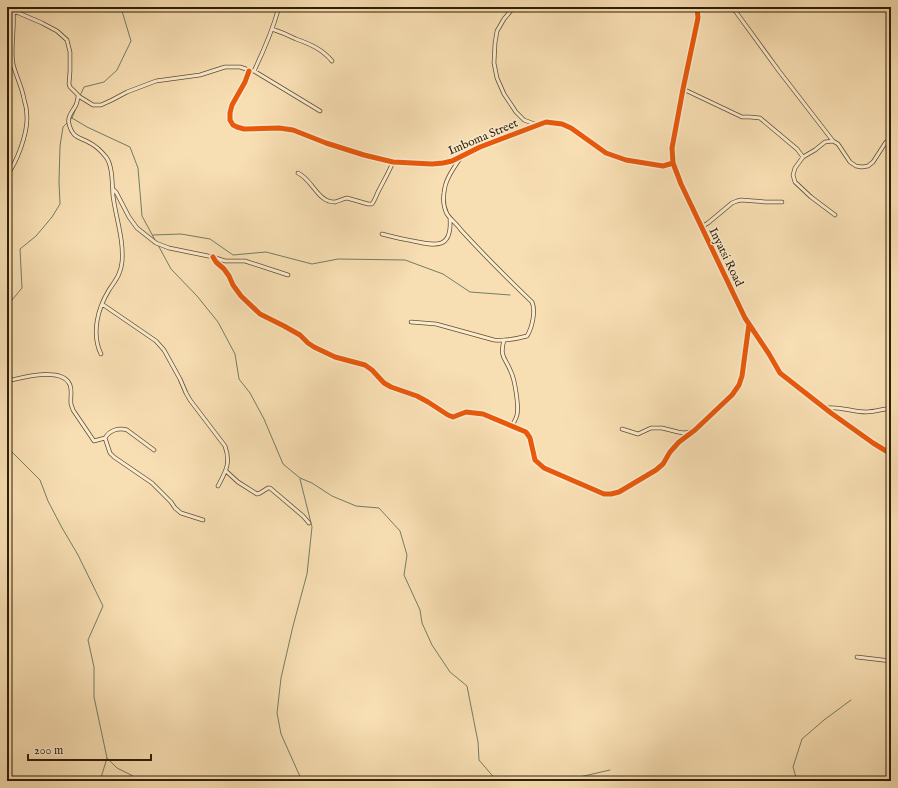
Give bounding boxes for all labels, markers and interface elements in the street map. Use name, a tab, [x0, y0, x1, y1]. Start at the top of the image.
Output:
street label: Imboma Street	[446, 116, 520, 158]
street label: Inyatsi Road	[705, 225, 747, 289]
scale bar	[28, 736, 151, 762]
text: 200 m	[34, 743, 63, 758]

